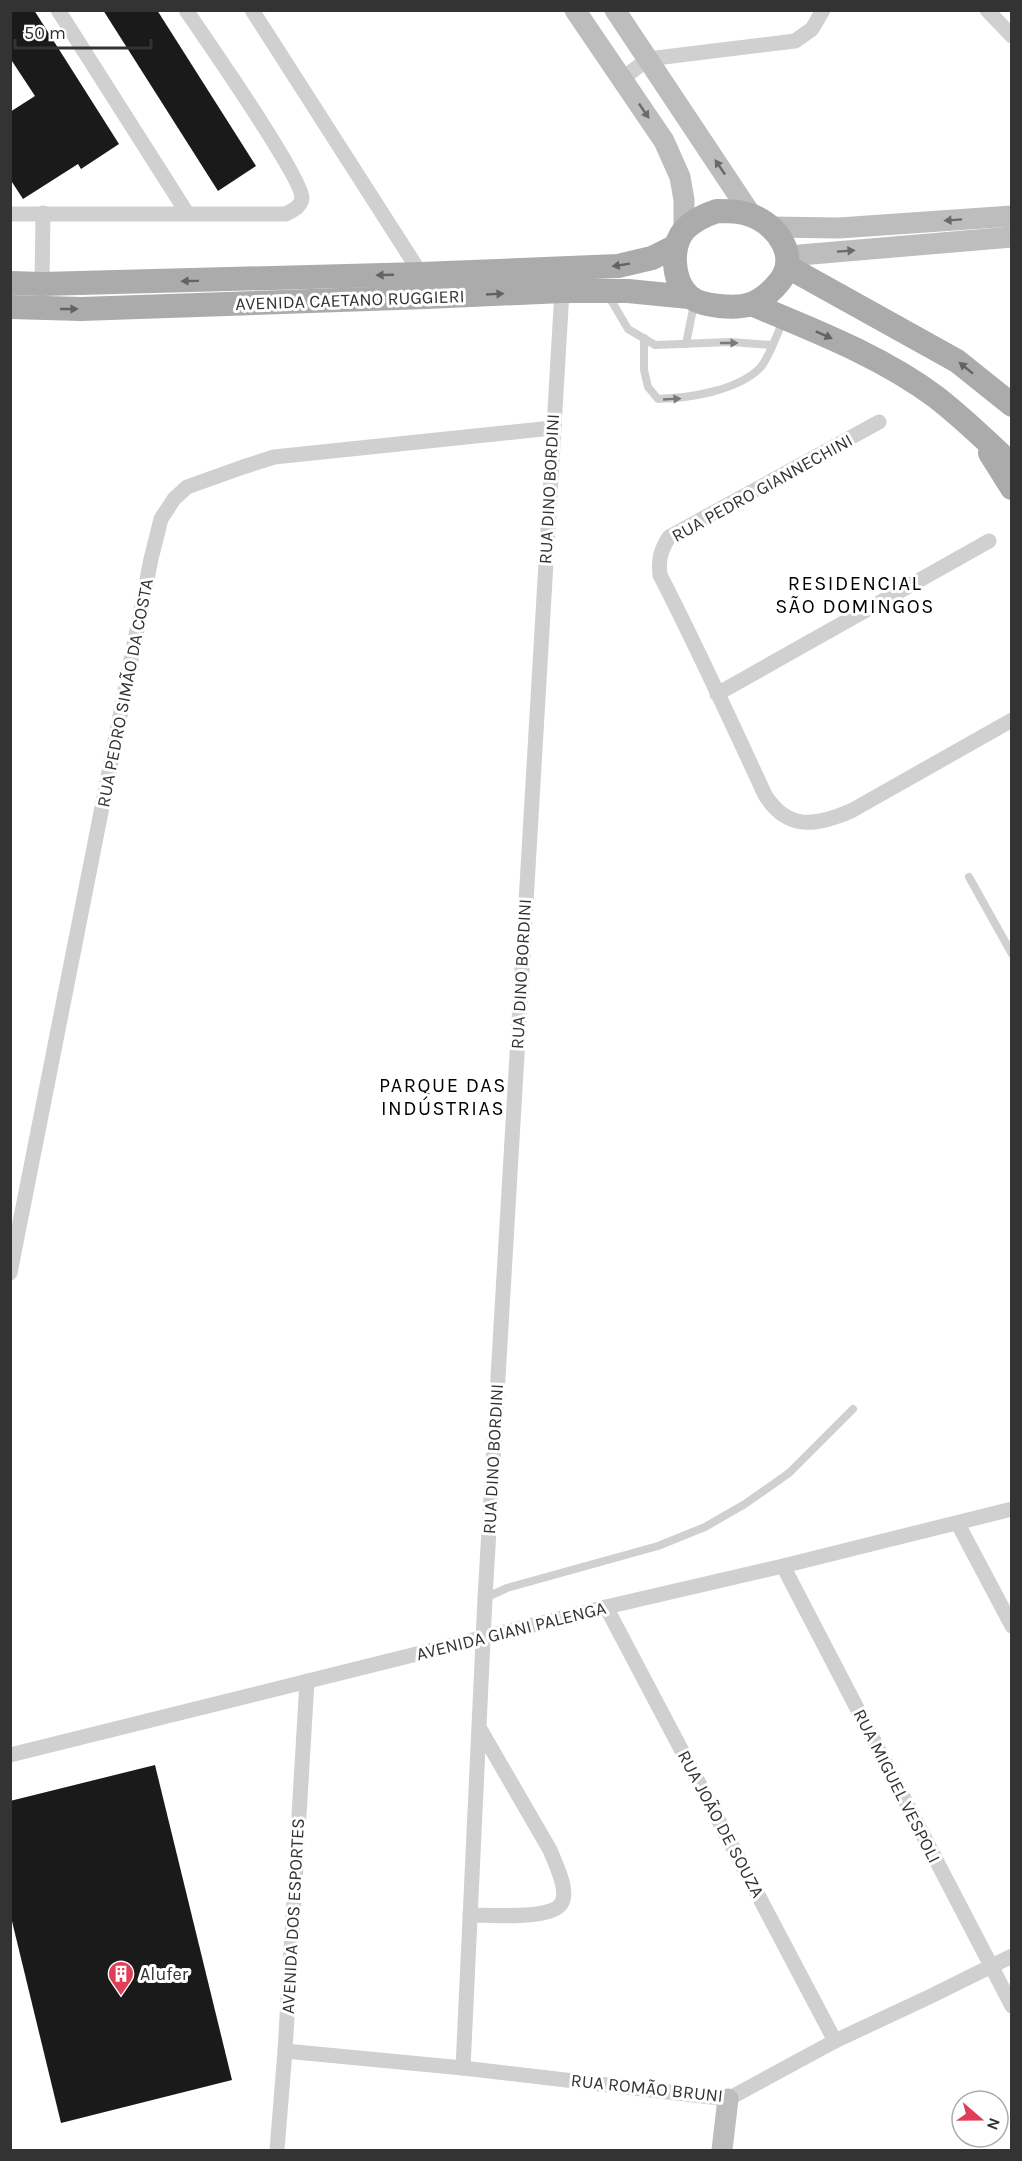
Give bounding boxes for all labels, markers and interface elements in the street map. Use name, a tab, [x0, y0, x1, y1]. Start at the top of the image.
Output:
scale bar	[15, 12, 152, 50]
text: 50 m	[24, 22, 66, 44]
one-way arrow	[638, 102, 650, 118]
one-way arrow	[714, 159, 725, 175]
one-way arrow	[944, 215, 963, 225]
one-way arrow	[837, 247, 856, 256]
one-way arrow	[612, 261, 631, 270]
one-way arrow	[375, 271, 394, 280]
one-way arrow	[180, 276, 199, 285]
street label: AVENIDA CAETANO RUGGIERI	[235, 285, 465, 315]
one-way arrow	[485, 290, 504, 299]
one-way arrow	[59, 304, 78, 314]
one-way arrow	[815, 331, 832, 340]
one-way arrow	[720, 338, 739, 348]
one-way arrow	[958, 362, 974, 375]
one-way arrow	[663, 394, 682, 403]
street label: RUA DINO BORDINI	[534, 413, 564, 565]
street label: RUA PEDRO GIANNECHINI	[668, 429, 856, 547]
district label: RESIDENCIAL SÃO DOMINGOS	[775, 572, 935, 618]
street label: RUA PEDRO SIMÃO DA COSTA	[92, 577, 158, 809]
street label: RUA DINO BORDINI	[506, 898, 536, 1050]
district label: PARQUE DAS INDÚSTRIAS	[379, 1074, 507, 1120]
street label: RUA DINO BORDINI	[478, 1383, 508, 1535]
street label: AVENIDA GIANI PALENGA	[414, 1597, 608, 1665]
street label: RUA MIGUEL VESPOLI	[849, 1705, 945, 1867]
street label: RUA JOÃO DE SOUZA	[673, 1746, 769, 1902]
street label: AVENIDA DOS ESPORTES	[277, 1817, 309, 2015]
building icon: Alufer	[106, 1959, 136, 1997]
place label: Alufer	[140, 1963, 189, 1985]
street label: RUA ROMÃO BRUNI	[570, 2069, 724, 2107]
north arrow	[950, 2089, 1010, 2149]
text: N	[983, 2115, 1005, 2133]

